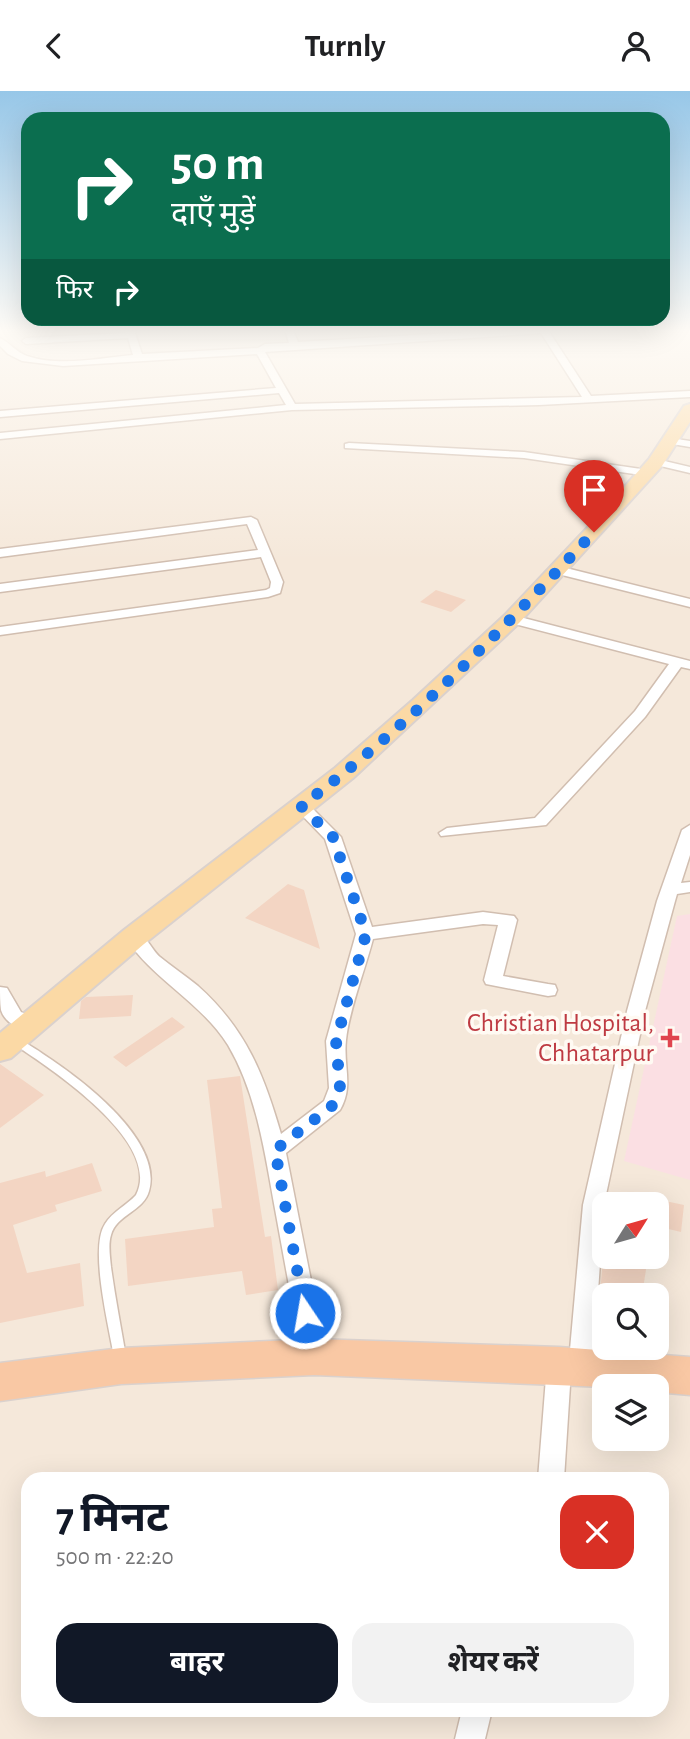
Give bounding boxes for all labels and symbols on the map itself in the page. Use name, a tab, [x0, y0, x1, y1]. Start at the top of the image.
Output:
pin	[564, 460, 624, 532]
place label: Christian Hospital, Chhatarpur	[467, 1010, 655, 1066]
marker: Christian Hospital, Chhatarpur	[660, 1028, 680, 1048]
north arrow	[592, 1192, 668, 1269]
position arrow	[268, 1276, 342, 1350]

